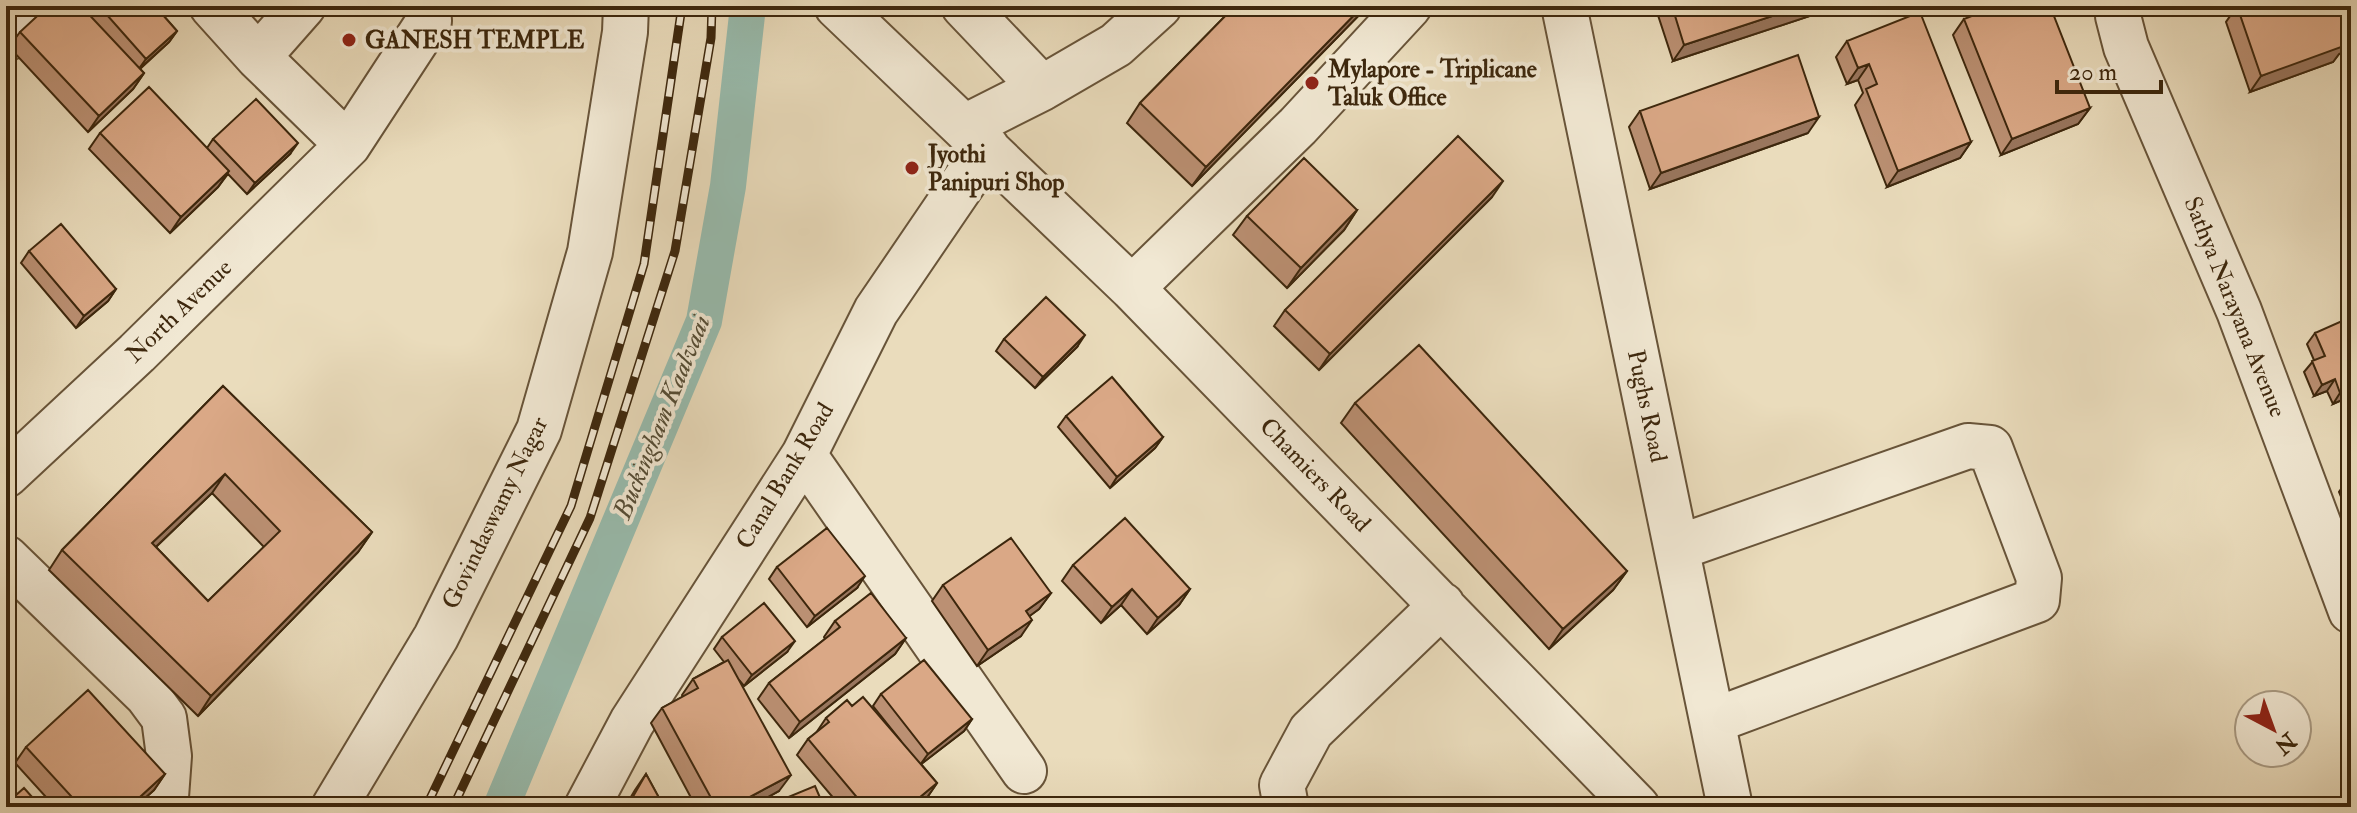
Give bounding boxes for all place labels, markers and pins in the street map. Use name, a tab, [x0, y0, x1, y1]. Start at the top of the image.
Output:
place label: GANESH TEMPLE	[365, 25, 584, 56]
marker: GANESH TEMPLE	[340, 31, 358, 49]
place label: Mylapore - Triplicane Taluk Office	[1327, 54, 1537, 113]
marker: Mylapore - Triplicane Taluk Office	[1303, 74, 1321, 92]
place label: Jyothi Panipuri Shop	[927, 139, 1065, 198]
marker: Jyothi Panipuri Shop	[903, 159, 921, 177]

